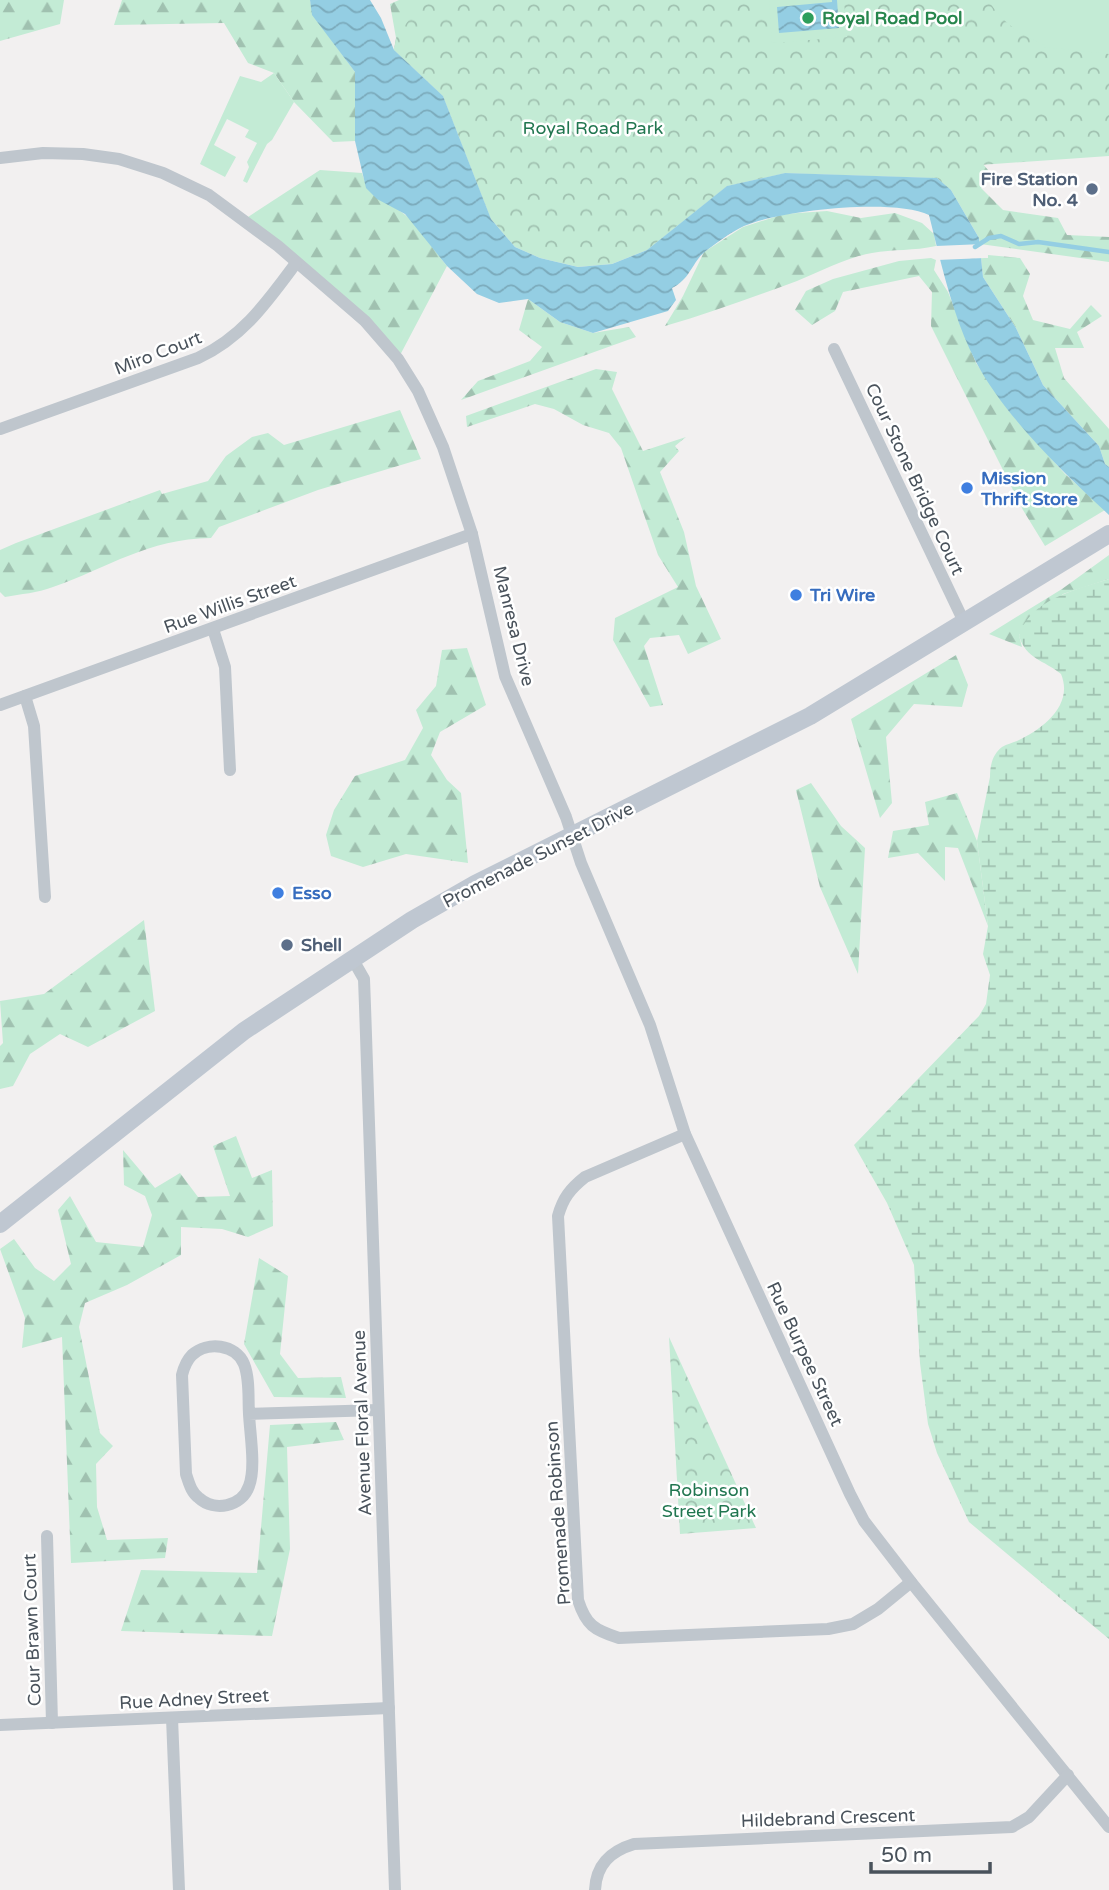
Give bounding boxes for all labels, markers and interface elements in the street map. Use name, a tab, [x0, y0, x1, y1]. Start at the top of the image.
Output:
place label: Royal Road Pool	[822, 7, 963, 29]
marker: Royal Road Pool	[800, 10, 816, 26]
park label: Royal Road Park	[523, 117, 664, 139]
place label: Fire Station No. 4	[981, 168, 1079, 211]
marker: Fire Station No. 4	[1084, 181, 1100, 197]
street label: Miro Court	[111, 326, 205, 380]
street label: Cour Stone Bridge Court	[861, 380, 969, 579]
place label: Mission Thrift Store	[980, 467, 1078, 510]
marker: Mission Thrift Store	[959, 480, 975, 496]
street label: Manresa Drive	[488, 564, 540, 688]
street label: Rue Willis Street	[161, 570, 299, 638]
place label: Tri Wire	[809, 584, 875, 606]
marker: Tri Wire	[788, 587, 804, 603]
street label: Promenade Sunset Drive	[439, 797, 637, 913]
place label: Esso	[292, 882, 332, 904]
marker: Esso	[270, 885, 286, 901]
place label: Shell	[301, 934, 342, 956]
marker: Shell	[279, 937, 295, 953]
street label: Rue Burpee Street	[762, 1278, 848, 1430]
street label: Avenue Floral Avenue	[348, 1330, 376, 1516]
street label: Promenade Robinson	[541, 1420, 575, 1606]
park label: Robinson Street Park	[662, 1479, 756, 1522]
street label: Cour Brawn Court	[18, 1553, 46, 1707]
street label: Rue Adney Street	[118, 1684, 270, 1714]
street label: Hildebrand Crescent	[740, 1804, 916, 1832]
scale bar	[871, 1830, 990, 1874]
text: 50 m	[881, 1843, 932, 1868]

